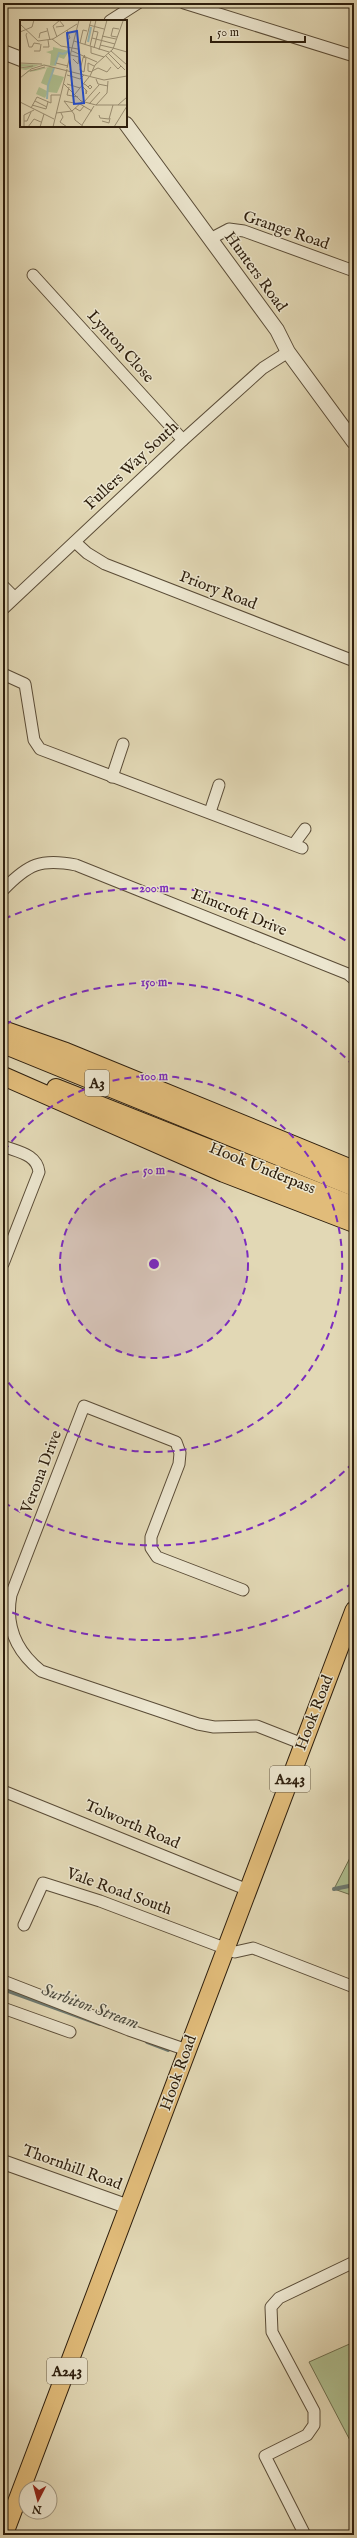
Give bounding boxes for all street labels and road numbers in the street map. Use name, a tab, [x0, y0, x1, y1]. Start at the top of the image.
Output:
street label: Grange Road	[240, 207, 332, 255]
street label: Hunters Road	[219, 228, 291, 316]
street label: Lynton Close	[82, 307, 158, 387]
street label: Fullers Way South	[81, 417, 183, 515]
street label: Priory Road	[176, 567, 260, 615]
street label: Elmcroft Drive	[188, 885, 290, 941]
road number: A3	[85, 1070, 109, 1096]
street label: Hook Underpass	[206, 1139, 318, 1200]
street label: Verona Drive	[17, 1428, 67, 1517]
street label: Hook Road	[292, 1672, 339, 1753]
road number: A243	[270, 1766, 310, 1792]
street label: Tolworth Road	[81, 1796, 183, 1854]
street label: Vale Road South	[63, 1863, 175, 1920]
street label: Hook Road	[156, 2032, 202, 2113]
street label: Thornhill Road	[20, 2141, 125, 2195]
road number: A243	[47, 2358, 87, 2384]

